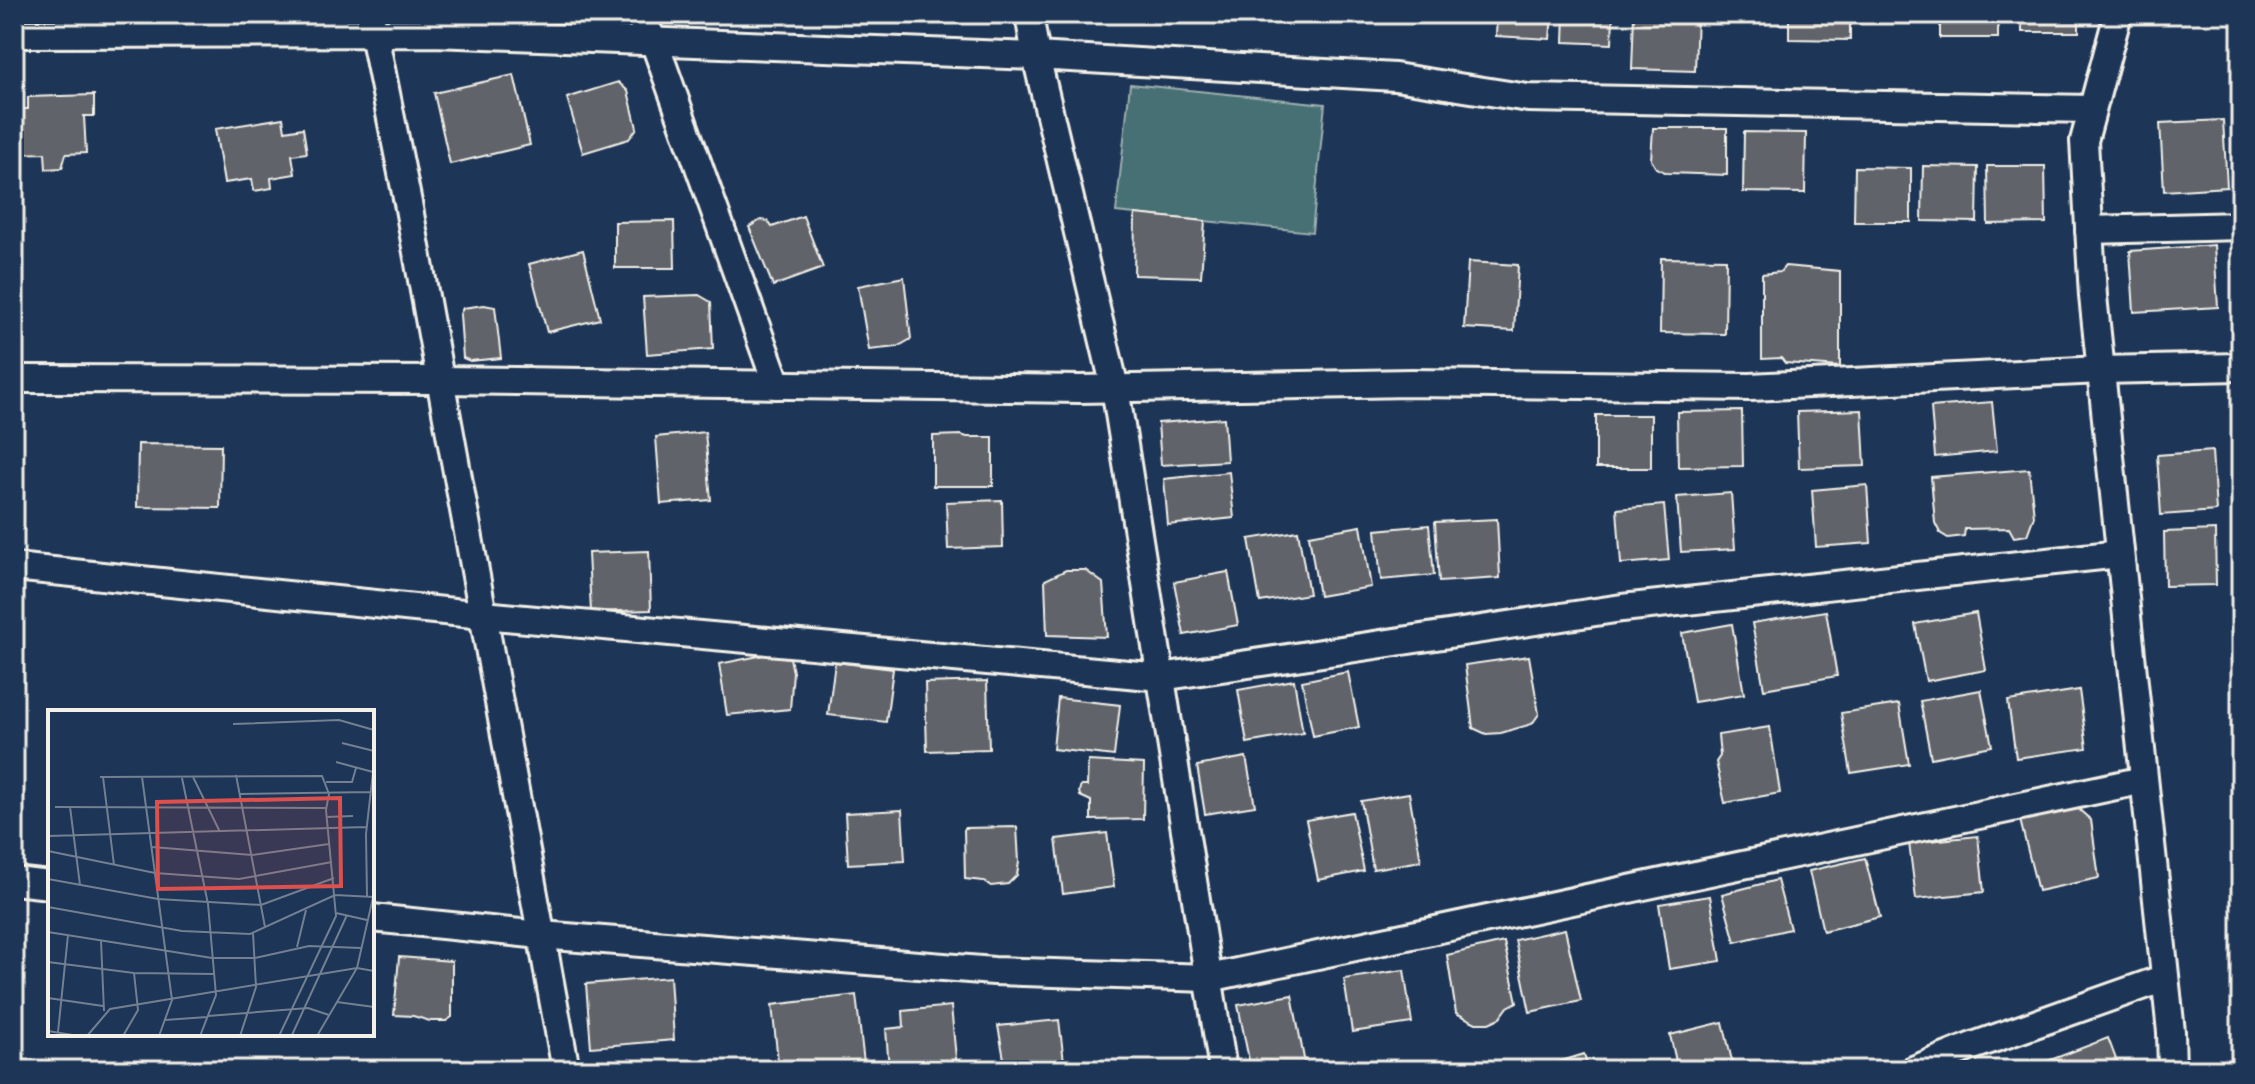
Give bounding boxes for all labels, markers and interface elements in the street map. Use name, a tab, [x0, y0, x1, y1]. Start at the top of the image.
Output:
inset map	[48, 710, 374, 1036]

